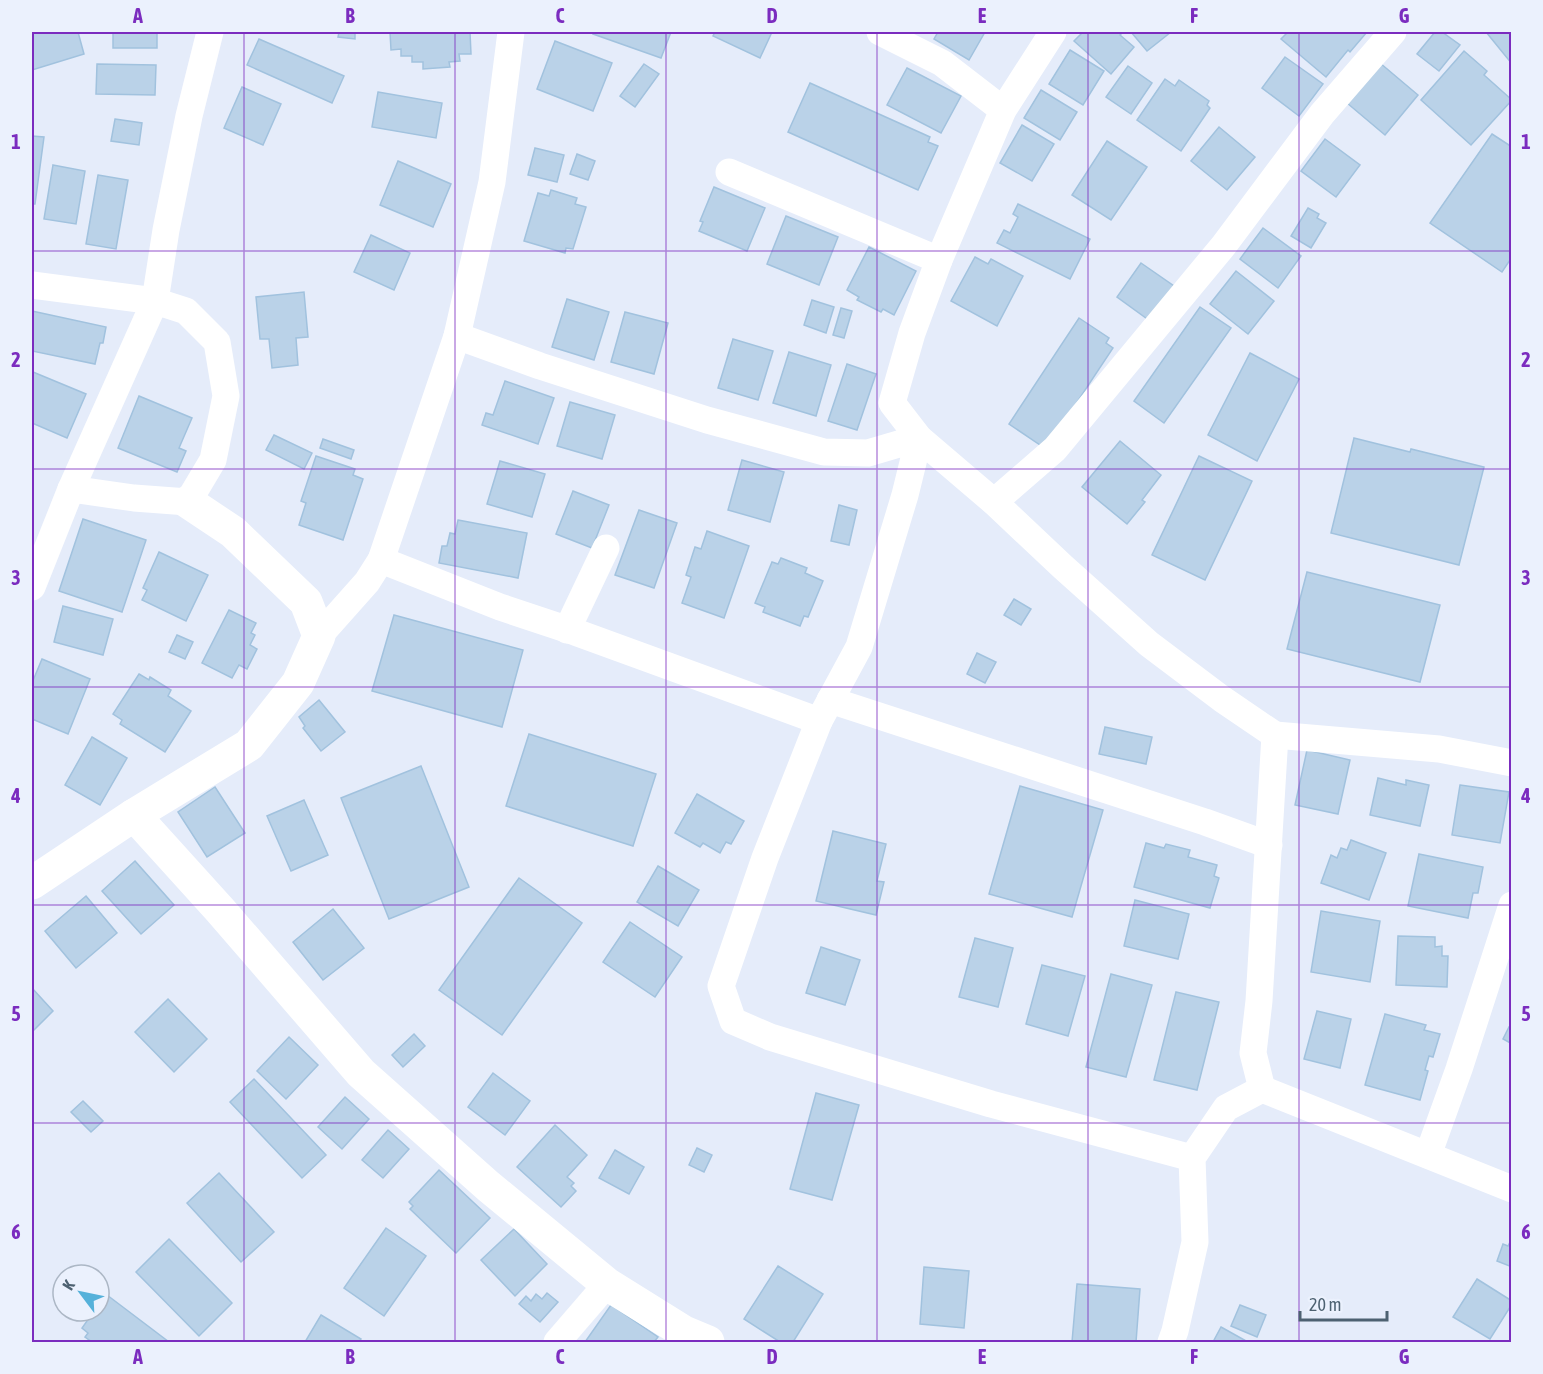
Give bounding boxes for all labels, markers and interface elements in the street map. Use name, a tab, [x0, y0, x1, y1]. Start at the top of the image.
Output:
text: A	[132, 4, 143, 27]
text: B	[345, 4, 355, 27]
text: C	[556, 4, 565, 27]
text: D	[766, 4, 778, 27]
text: E	[978, 4, 987, 27]
text: F	[1190, 4, 1198, 27]
text: G	[1399, 4, 1410, 27]
text: 1	[11, 130, 21, 153]
text: 1	[1521, 130, 1531, 153]
text: 2	[11, 348, 21, 371]
text: 2	[1521, 348, 1531, 371]
text: 3	[11, 566, 21, 589]
text: 3	[1521, 566, 1531, 589]
text: 4	[10, 784, 21, 807]
text: 4	[1520, 784, 1531, 807]
text: 5	[11, 1002, 21, 1025]
text: 5	[1521, 1002, 1531, 1025]
text: 6	[11, 1220, 21, 1243]
text: 6	[1521, 1220, 1531, 1243]
north arrow	[51, 1263, 111, 1323]
text: K	[59, 1277, 78, 1293]
scale bar	[1300, 1284, 1387, 1322]
text: 20 m	[1309, 1294, 1341, 1315]
text: A	[132, 1345, 143, 1368]
text: B	[345, 1345, 355, 1368]
text: C	[556, 1345, 565, 1368]
text: D	[766, 1345, 778, 1368]
text: E	[978, 1345, 987, 1368]
text: F	[1190, 1345, 1198, 1368]
text: G	[1399, 1345, 1410, 1368]

